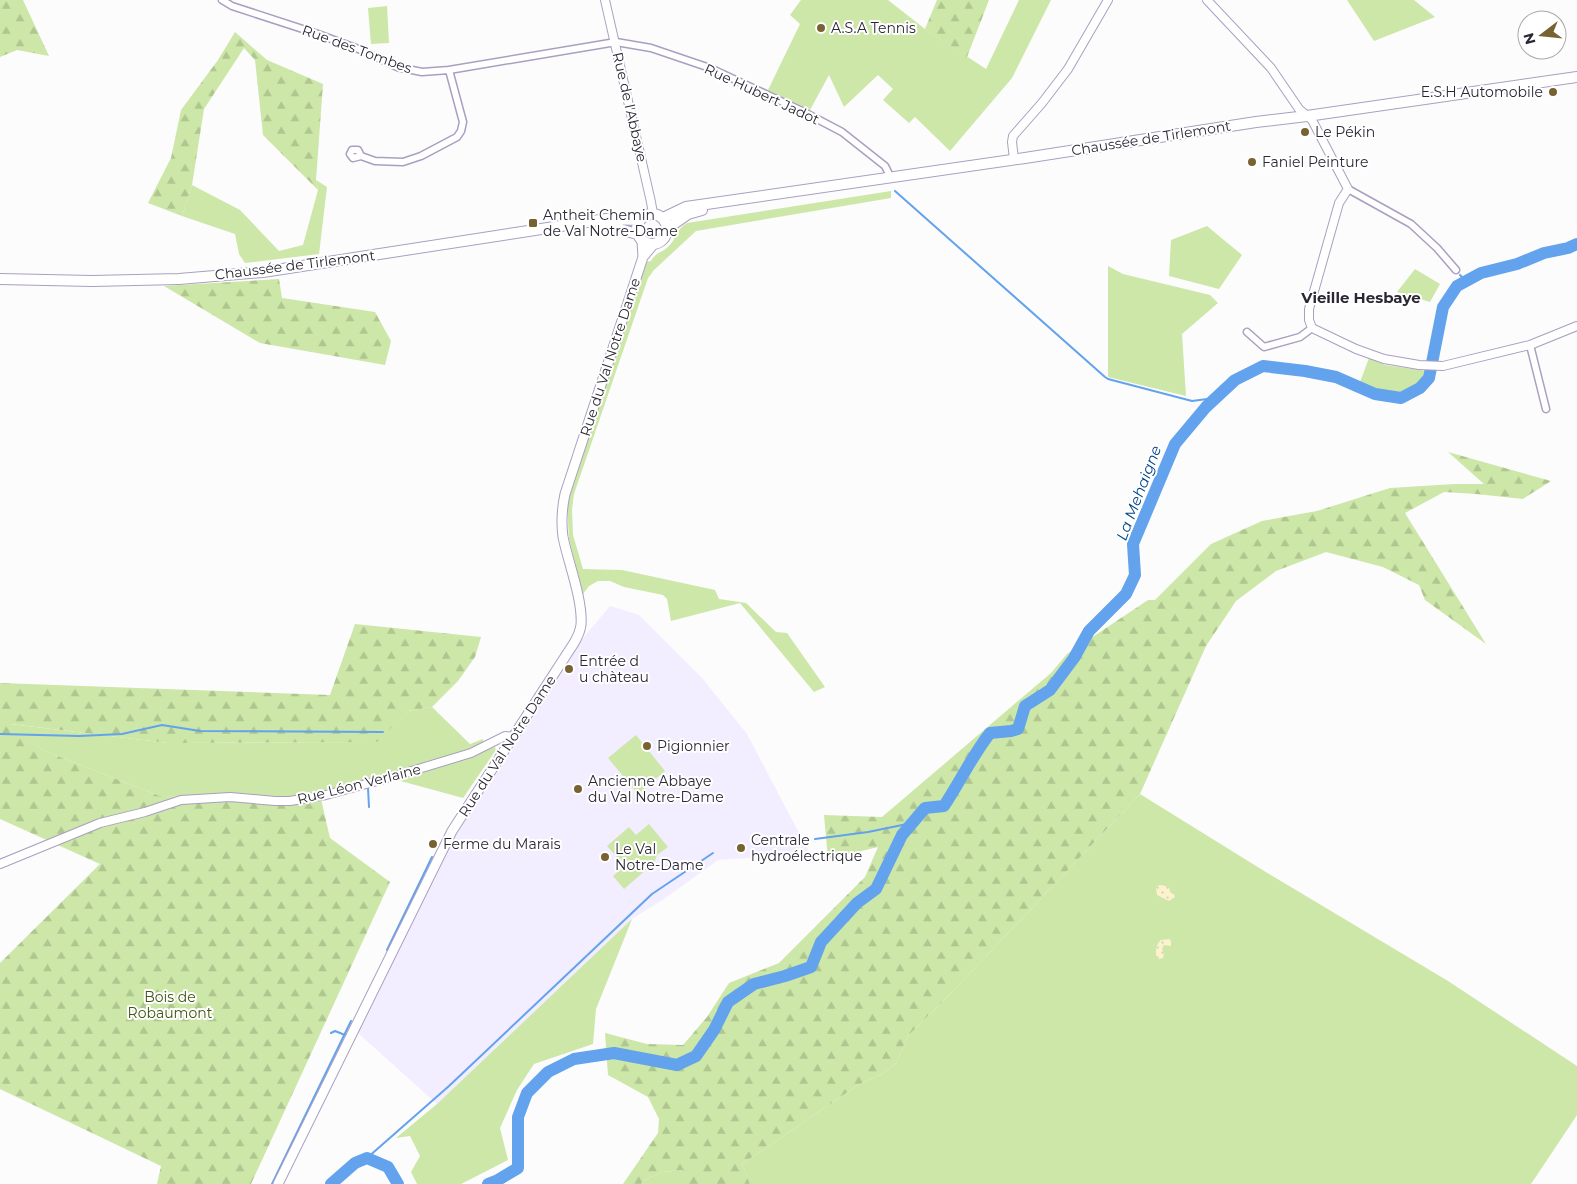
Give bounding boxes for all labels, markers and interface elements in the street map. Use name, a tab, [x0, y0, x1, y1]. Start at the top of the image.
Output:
north arrow	[1517, 10, 1567, 60]
place label: A.S.A Tennis	[831, 19, 916, 37]
street label: Rue des Tombes	[300, 21, 415, 77]
marker: A.S.A Tennis	[815, 22, 827, 34]
text: N	[1519, 31, 1540, 47]
street label: Rue de l'Abbaye	[609, 50, 651, 164]
street label: Rue Hubert Jadot	[702, 59, 823, 129]
place label: E.S.H Automobile	[1421, 83, 1543, 101]
marker: E.S.H Automobile	[1547, 86, 1559, 98]
street label: Chaussée de Tirlemont	[1070, 116, 1232, 160]
place label: Le Pékin	[1315, 123, 1375, 141]
marker: Le Pékin	[1299, 126, 1311, 138]
place label: Faniel Peinture	[1262, 153, 1369, 171]
marker: Faniel Peinture	[1246, 156, 1258, 168]
place label: Antheit Chemin de Val Notre-Dame	[543, 206, 678, 240]
marker: Antheit Chemin de Val Notre-Dame	[527, 217, 539, 229]
street label: Chaussée de Tirlemont	[214, 246, 376, 284]
street label: Rue du Val Notre Dame	[576, 276, 644, 438]
district label: Vieille Hesbaye	[1300, 288, 1421, 307]
water label: La Mehaigne	[1112, 443, 1165, 543]
place label: Entrée d u chàteau	[579, 652, 649, 686]
marker: Entrée d u chàteau	[563, 663, 575, 675]
street label: Rue du Val Notre Dame	[454, 672, 560, 820]
place label: Pigionnier	[657, 737, 730, 755]
marker: Pigionnier	[641, 740, 653, 752]
street label: Rue Léon Verlaine	[295, 760, 423, 808]
place label: Ancienne Abbaye du Val Notre-Dame	[588, 772, 724, 806]
marker: Ancienne Abbaye du Val Notre-Dame	[572, 783, 584, 795]
place label: Centrale hydroélectrique	[751, 831, 862, 865]
place label: Ferme du Marais	[443, 835, 561, 853]
marker: Ferme du Marais	[427, 838, 439, 850]
place label: Le Val Notre-Dame	[615, 840, 703, 874]
marker: Centrale hydroélectrique	[735, 842, 747, 854]
marker: Le Val Notre-Dame	[599, 851, 611, 863]
park label: Bois de Robaumont	[128, 988, 213, 1022]

